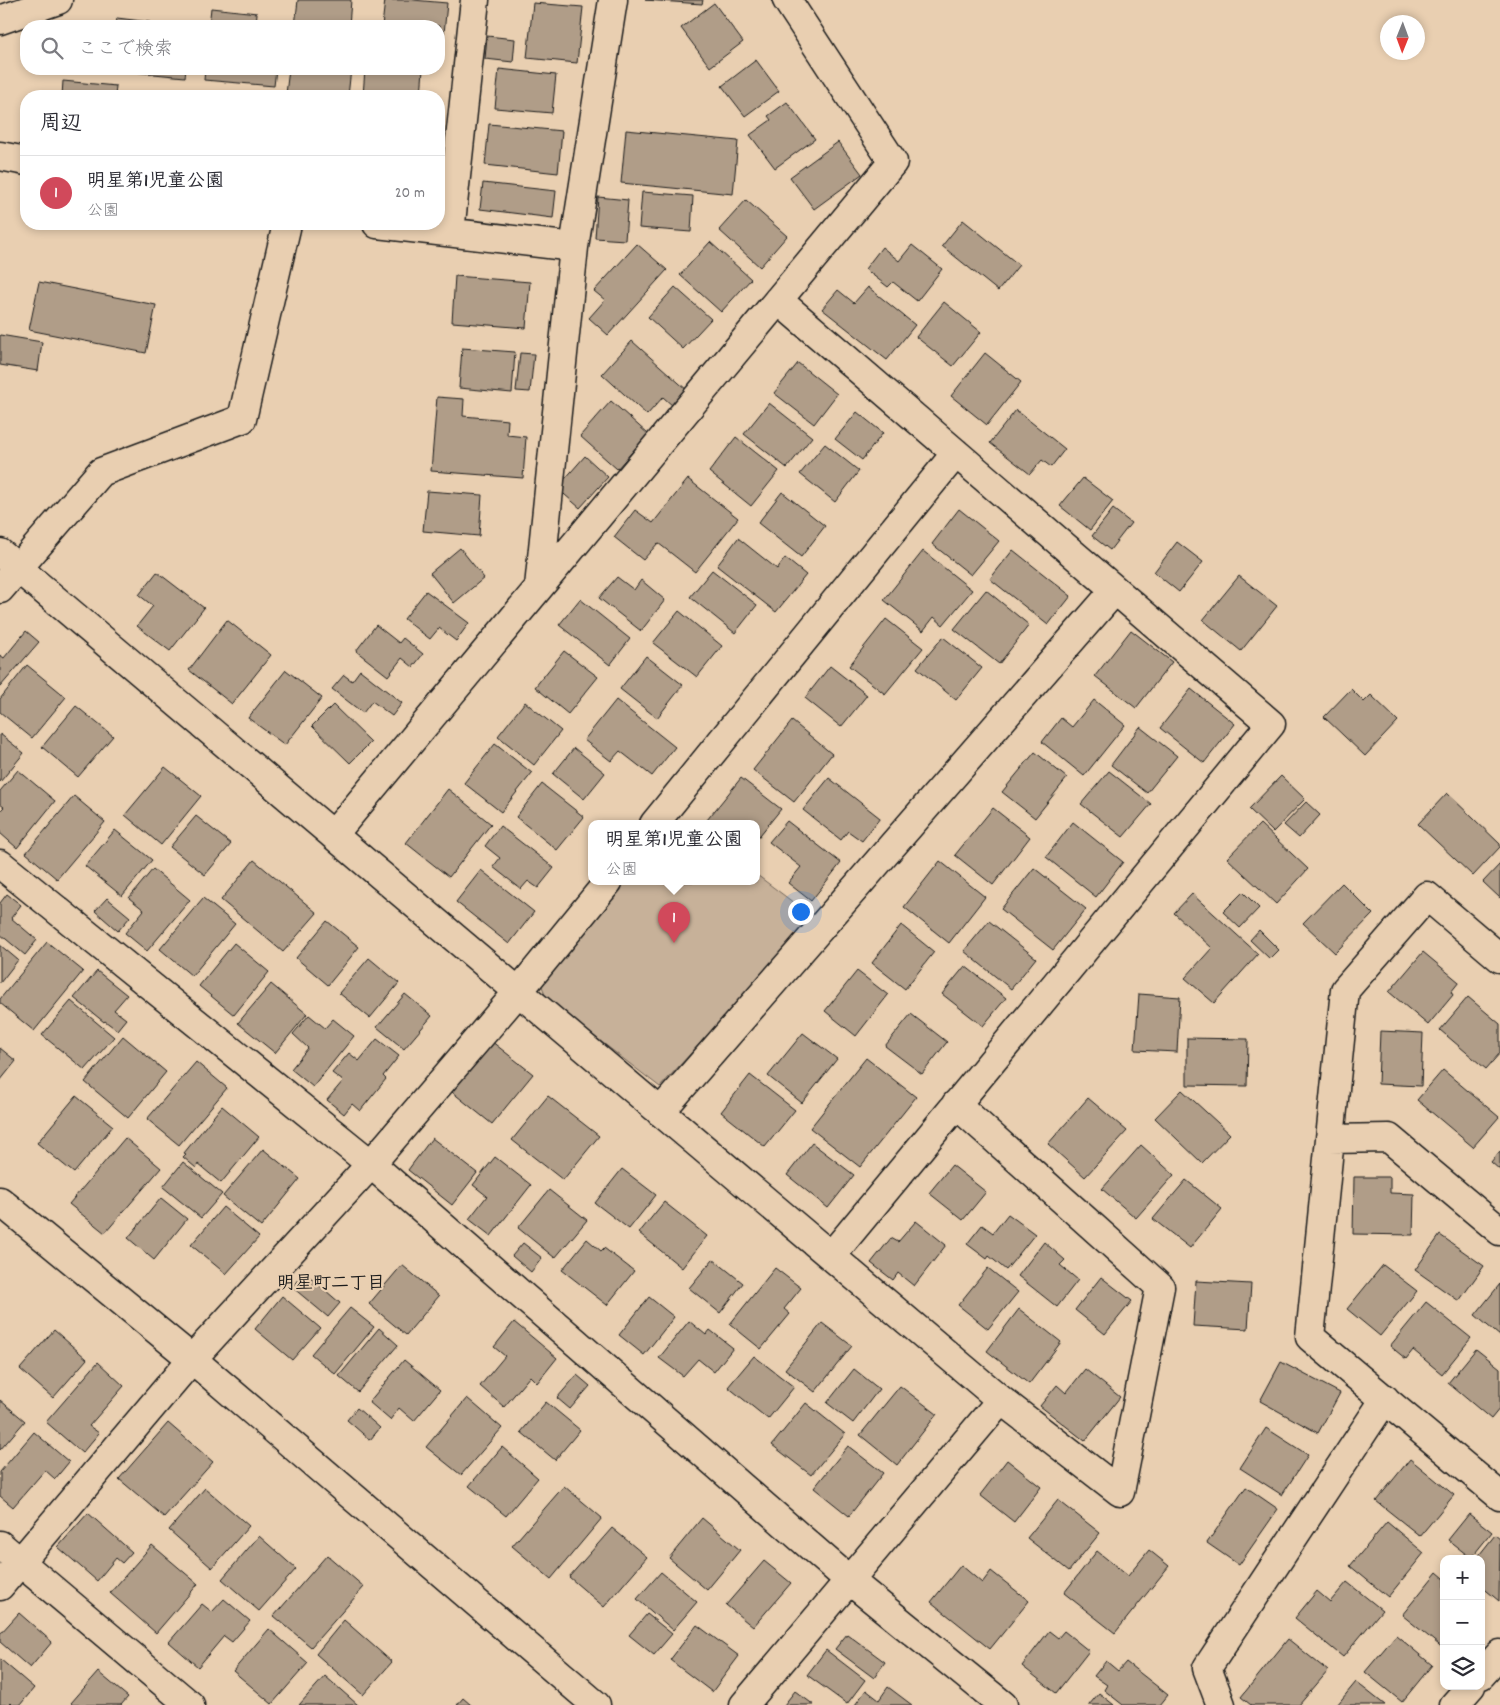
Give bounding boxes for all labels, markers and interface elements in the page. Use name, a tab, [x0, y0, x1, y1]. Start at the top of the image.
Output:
north arrow	[1380, 15, 1425, 60]
search box	[20, 20, 445, 75]
icon: search	[38, 34, 66, 62]
text: ここで検索	[78, 37, 173, 64]
text: 周辺	[40, 110, 82, 140]
text: 明星第1児童公園	[87, 169, 224, 196]
text: 1	[54, 182, 58, 205]
text: 20 m	[395, 182, 425, 205]
text: 公園	[87, 200, 119, 223]
popup	[588, 820, 760, 885]
text: 明星第1児童公園	[605, 828, 743, 855]
text: 公園	[605, 859, 637, 882]
your location	[788, 899, 814, 925]
pin: 1	[658, 902, 690, 943]
district label: 明星町二丁目	[277, 1272, 385, 1297]
map controls	[1440, 1555, 1485, 1690]
button: +	[1440, 1555, 1485, 1600]
button: −	[1440, 1600, 1485, 1645]
button: layers	[1440, 1645, 1485, 1690]

